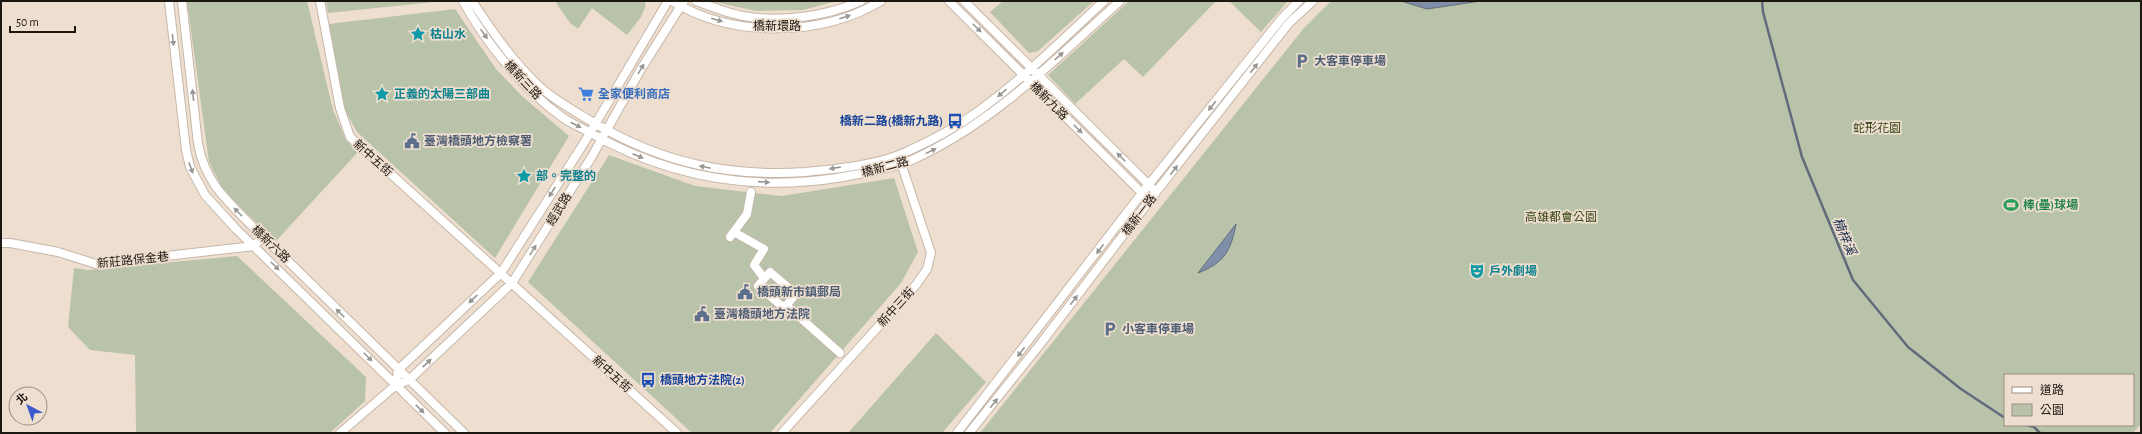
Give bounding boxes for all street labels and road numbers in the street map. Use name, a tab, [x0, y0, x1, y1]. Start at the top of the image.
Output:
street label: 橋新環路	[753, 19, 801, 32]
street label: 橋新三路	[502, 58, 544, 102]
street label: 橋新九路	[1028, 79, 1071, 122]
street label: 新中五街	[351, 137, 396, 179]
street label: 橋新二路	[860, 154, 910, 179]
street label: 經武路	[544, 190, 574, 227]
street label: 橋新一路	[1119, 192, 1158, 238]
street label: 橋新六路	[250, 222, 293, 265]
street label: 新莊路保金巷	[96, 249, 169, 270]
street label: 新中三街	[875, 284, 917, 329]
street label: 新中五街	[590, 353, 635, 395]

